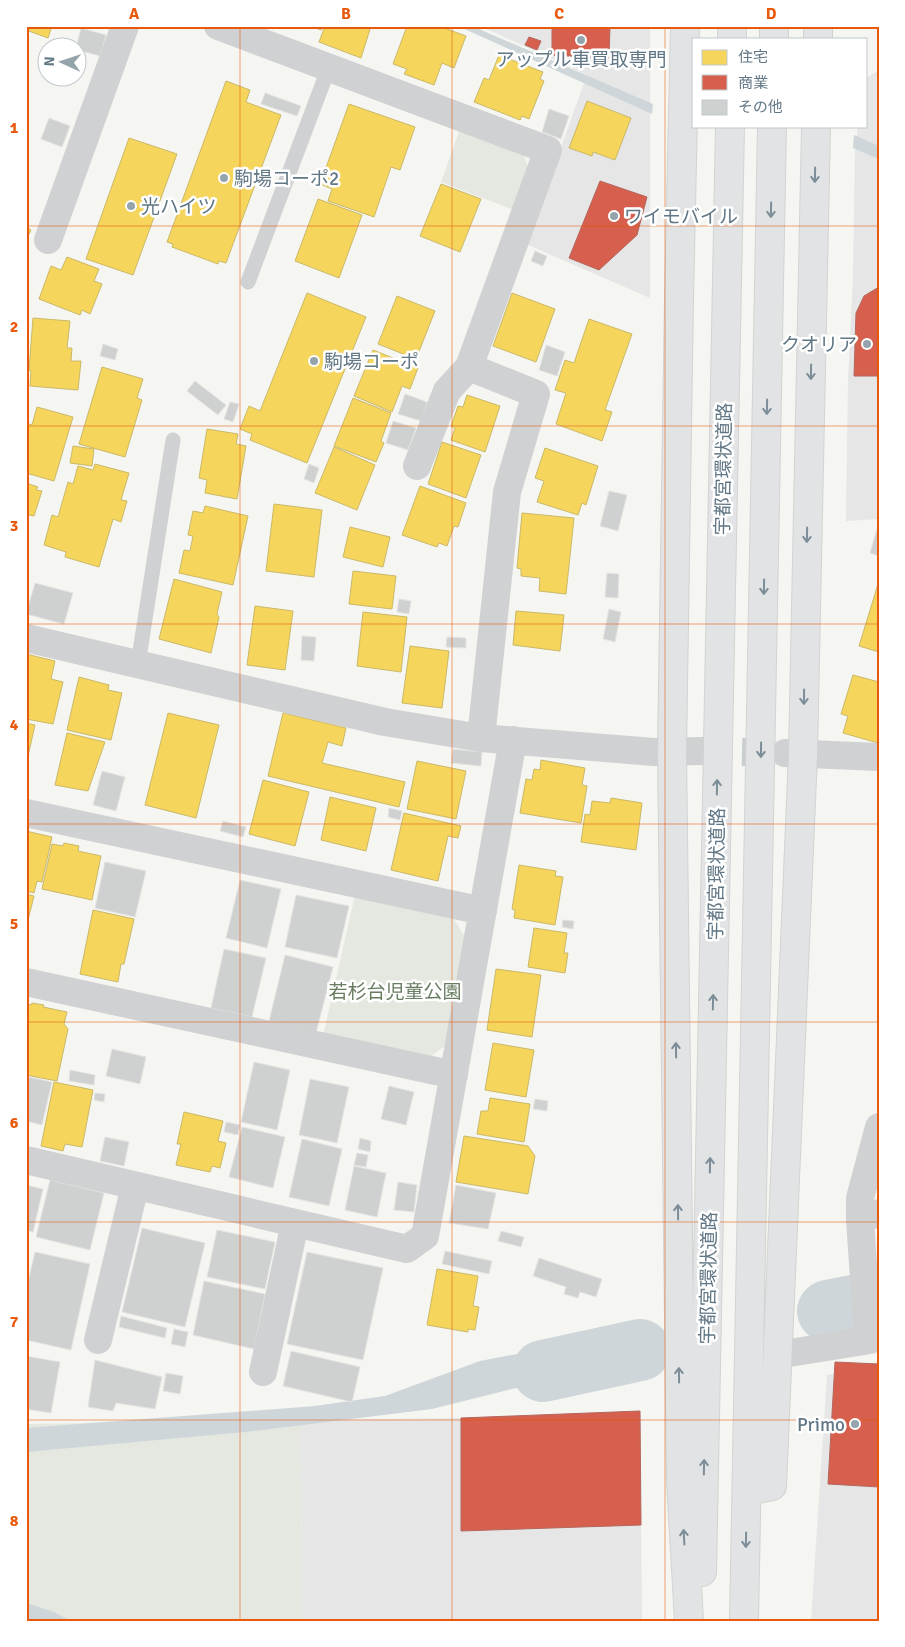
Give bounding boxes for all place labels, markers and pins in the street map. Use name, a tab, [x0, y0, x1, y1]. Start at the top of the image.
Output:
marker: アップル車買取専門	[575, 34, 587, 46]
place label: アップル車買取専門	[495, 48, 667, 72]
place label: 駒場コーポ2	[234, 167, 339, 191]
marker: 駒場コーポ2	[218, 172, 230, 184]
place label: 光ハイツ	[141, 195, 217, 219]
marker: 光ハイツ	[125, 200, 137, 212]
place label: ワイモバイル	[624, 205, 738, 229]
marker: ワイモバイル	[608, 210, 620, 222]
place label: クオリア	[781, 333, 857, 357]
marker: クオリア	[861, 338, 873, 350]
place label: 駒場コーポ	[324, 350, 419, 374]
marker: 駒場コーポ	[308, 355, 320, 367]
place label: Primo	[797, 1413, 845, 1437]
marker: Primo	[849, 1418, 861, 1430]

